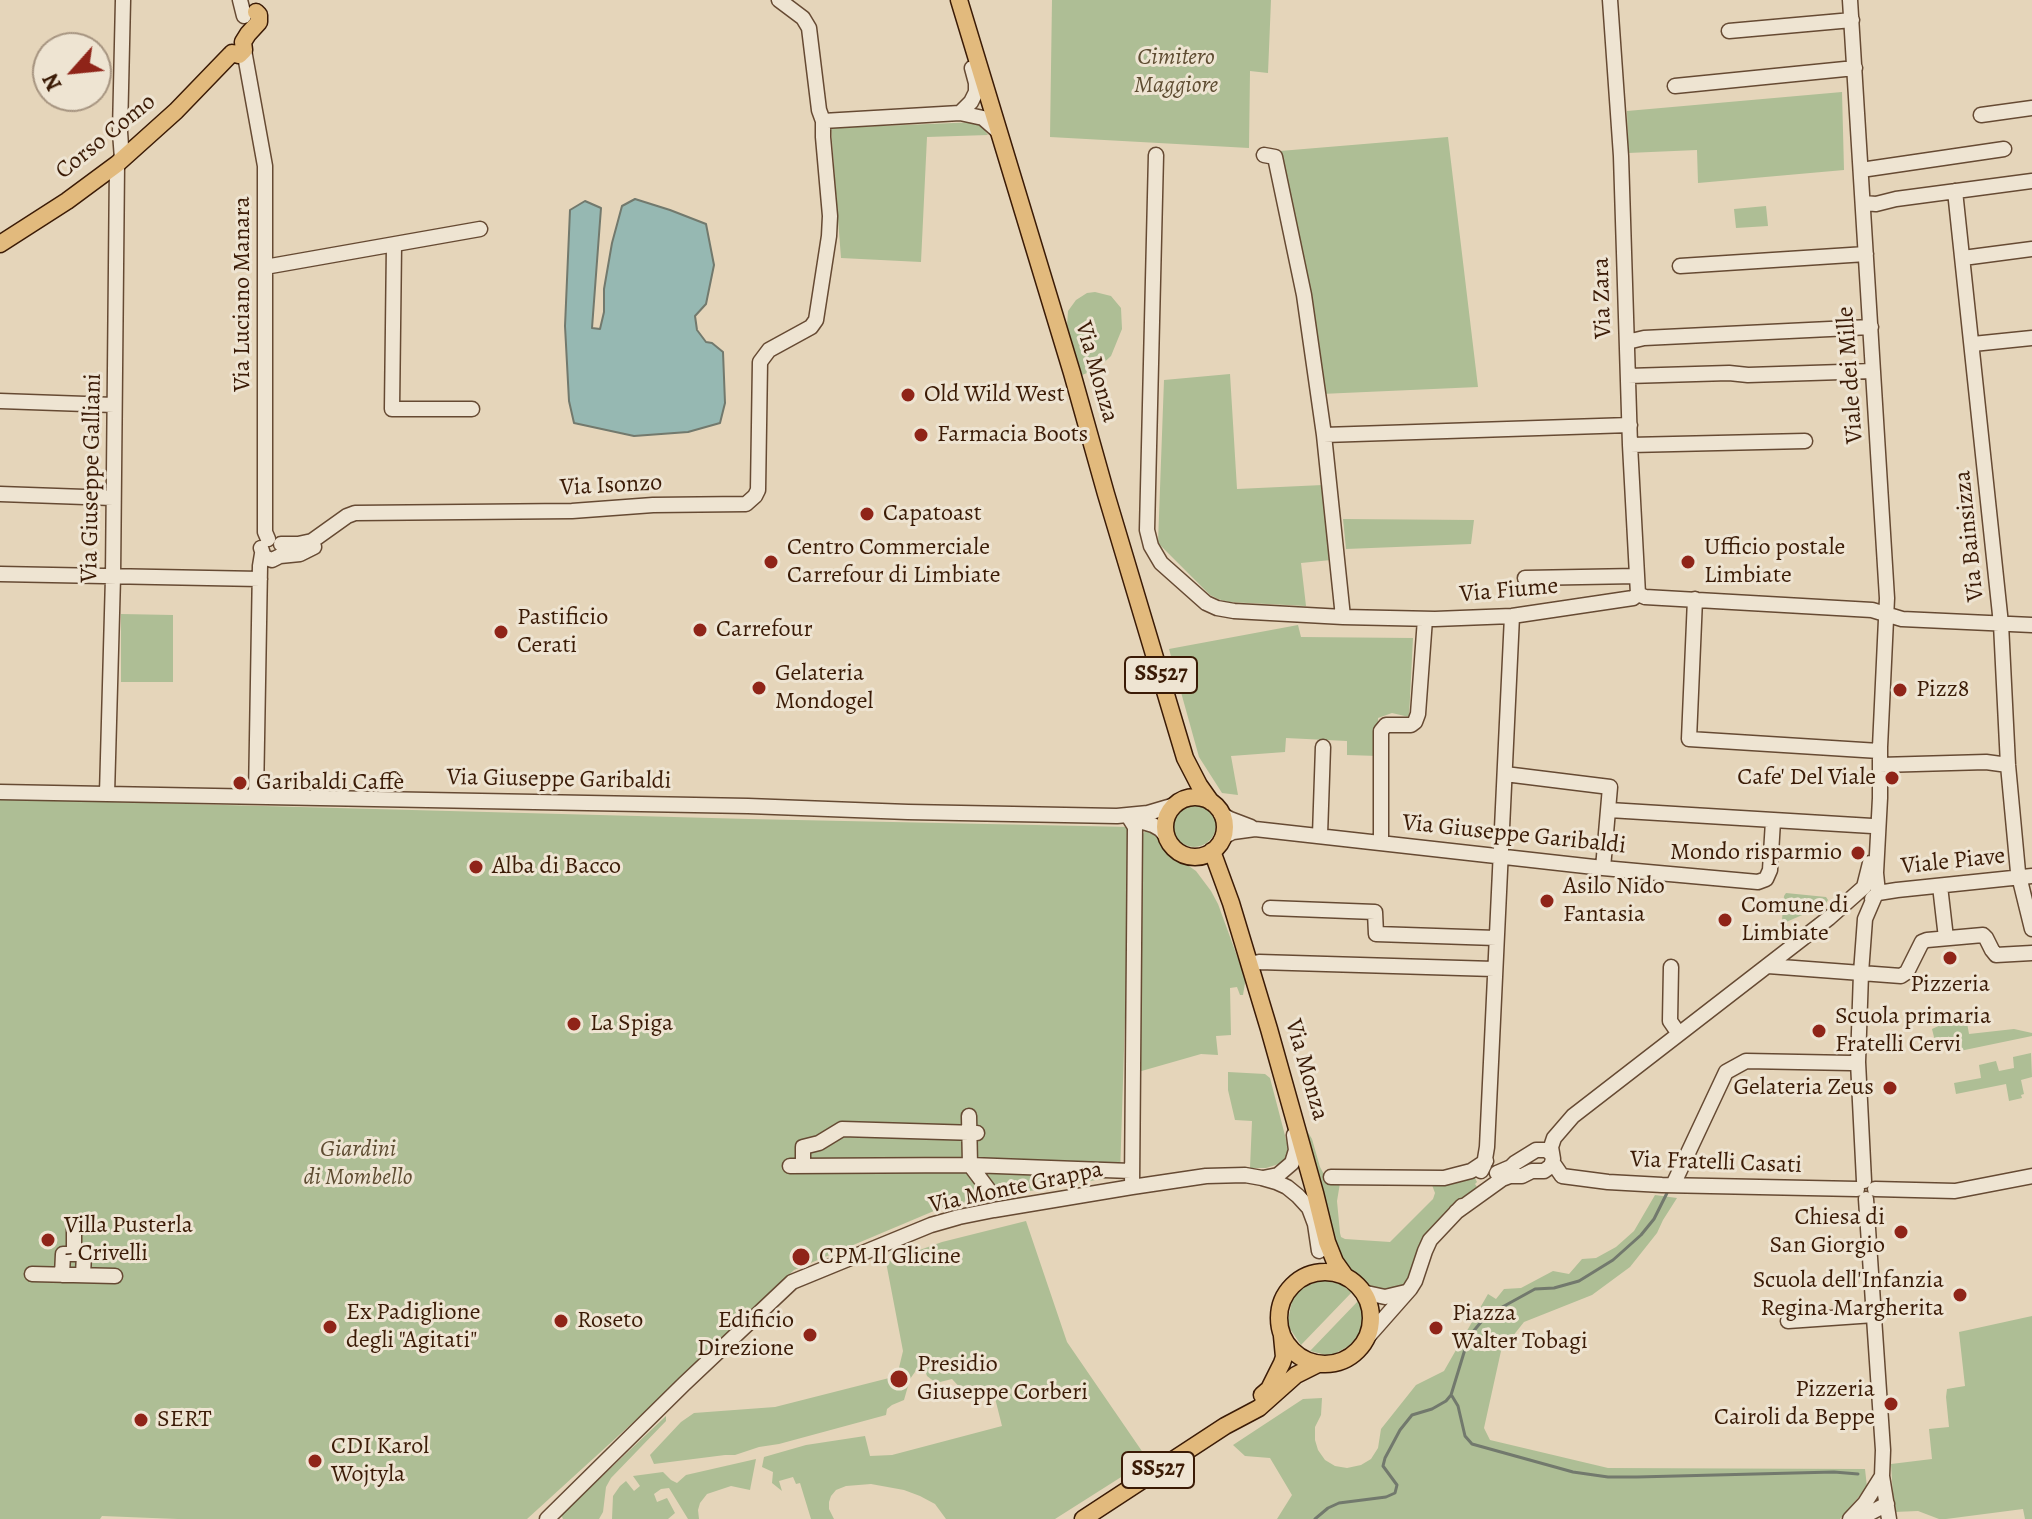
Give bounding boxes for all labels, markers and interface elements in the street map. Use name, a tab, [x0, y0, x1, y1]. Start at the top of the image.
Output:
north arrow	[32, 32, 112, 112]
park label: Cimitero Maggiore	[1134, 44, 1218, 100]
text: N	[35, 68, 69, 96]
street label: Corso Como	[50, 88, 162, 186]
street label: Via Luciano Manara	[229, 196, 257, 392]
street label: Via Zara	[1587, 257, 1619, 339]
street label: Viale dei Mille	[1832, 305, 1870, 445]
street label: Via Monza	[1068, 318, 1124, 426]
street label: Via Giuseppe Galliani	[76, 373, 108, 583]
place label: Old Wild West	[924, 381, 1065, 409]
marker: Old Wild West	[899, 386, 917, 404]
place label: Farmacia Boots	[937, 421, 1088, 449]
marker: Farmacia Boots	[912, 426, 930, 444]
street label: Via Isonzo	[559, 469, 663, 503]
street label: Via Bainsizza	[1949, 469, 1991, 603]
place label: Capatoast	[883, 500, 982, 528]
marker: Capatoast	[858, 505, 876, 523]
place label: Centro Commerciale Carrefour di Limbiate	[787, 534, 1001, 590]
place label: Ufficio postale Limbiate	[1704, 534, 1845, 590]
marker: Centro Commerciale Carrefour di Limbiate	[762, 553, 780, 571]
marker: Ufficio postale Limbiate	[1679, 553, 1697, 571]
street label: Via Fiume	[1459, 572, 1559, 610]
place label: Pastificio Cerati	[517, 604, 608, 660]
place label: Carrefour	[716, 616, 813, 644]
marker: Carrefour	[691, 621, 709, 639]
marker: Pastificio Cerati	[492, 623, 510, 641]
road number: SS527	[1125, 657, 1197, 693]
place label: Gelateria Mondogel	[775, 660, 873, 716]
place label: Pizz8	[1916, 676, 1969, 704]
marker: Gelateria Mondogel	[750, 679, 768, 697]
marker: Pizz8	[1891, 681, 1909, 699]
street label: Via Giuseppe Garibaldi	[446, 764, 672, 796]
place label: Cafe' Del Viale	[1737, 764, 1876, 792]
place label: Garibaldi Caffè	[256, 769, 404, 797]
marker: Cafe' Del Viale	[1883, 769, 1901, 787]
marker: Garibaldi Caffè	[231, 774, 249, 792]
street label: Via Giuseppe Garibaldi	[1401, 809, 1627, 861]
place label: Mondo risparmio	[1670, 839, 1842, 867]
street label: Viale Piave	[1900, 842, 2006, 882]
marker: Mondo risparmio	[1849, 844, 1867, 862]
place label: Alba di Bacco	[492, 853, 621, 881]
marker: Alba di Bacco	[467, 858, 485, 876]
place label: Asilo Nido Fantasia	[1563, 873, 1665, 929]
marker: Asilo Nido Fantasia	[1538, 892, 1556, 910]
place label: Comune di Limbiate	[1741, 892, 1849, 948]
marker: Comune di Limbiate	[1716, 911, 1734, 929]
marker: Pizzeria	[1941, 949, 1959, 967]
place label: Pizzeria	[1910, 971, 1990, 999]
place label: Scuola primaria Fratelli Cervi	[1835, 1003, 1991, 1059]
place label: La Spiga	[590, 1010, 673, 1038]
marker: La Spiga	[565, 1015, 583, 1033]
street label: Via Monza	[1278, 1016, 1334, 1124]
marker: Scuola primaria Fratelli Cervi	[1810, 1022, 1828, 1040]
place label: Gelateria Zeus	[1734, 1074, 1874, 1102]
marker: Gelateria Zeus	[1881, 1079, 1899, 1097]
park label: Giardini di Mombello	[303, 1136, 413, 1192]
street label: Via Fratelli Casati	[1630, 1146, 1802, 1180]
street label: Via Monte Grappa	[926, 1156, 1106, 1220]
place label: Chiesa di San Giorgio	[1769, 1204, 1885, 1260]
place label: Villa Pusterla - Crivelli	[64, 1212, 193, 1268]
marker: Chiesa di San Giorgio	[1892, 1223, 1910, 1241]
marker: Villa Pusterla - Crivelli	[39, 1231, 57, 1249]
place label: CPM Il Glicine	[819, 1243, 961, 1271]
marker: CPM Il Glicine	[790, 1246, 812, 1268]
place label: Scuola dell'Infanzia Regina Margherita	[1753, 1267, 1944, 1323]
marker: Scuola dell'Infanzia Regina Margherita	[1951, 1286, 1969, 1304]
place label: Ex Padiglione degli "Agitati"	[346, 1299, 480, 1355]
place label: Piazza Walter Tobagi	[1452, 1300, 1588, 1356]
place label: Roseto	[577, 1307, 643, 1335]
place label: Edificio Direzione	[697, 1307, 794, 1363]
marker: Roseto	[552, 1312, 570, 1330]
marker: Ex Padiglione degli "Agitati"	[321, 1318, 339, 1336]
marker: Piazza Walter Tobagi	[1427, 1319, 1445, 1337]
marker: Edificio Direzione	[801, 1326, 819, 1344]
place label: Presidio Giuseppe Corberi	[917, 1351, 1088, 1407]
marker: Presidio Giuseppe Corberi	[888, 1368, 910, 1390]
place label: Pizzeria Cairoli da Beppe	[1714, 1376, 1875, 1432]
marker: Pizzeria Cairoli da Beppe	[1882, 1395, 1900, 1413]
place label: SERT	[157, 1406, 212, 1434]
marker: SERT	[132, 1411, 150, 1429]
place label: CDI Karol Wojtyla	[331, 1433, 429, 1489]
marker: CDI Karol Wojtyla	[306, 1452, 324, 1470]
road number: SS527	[1122, 1452, 1194, 1488]

